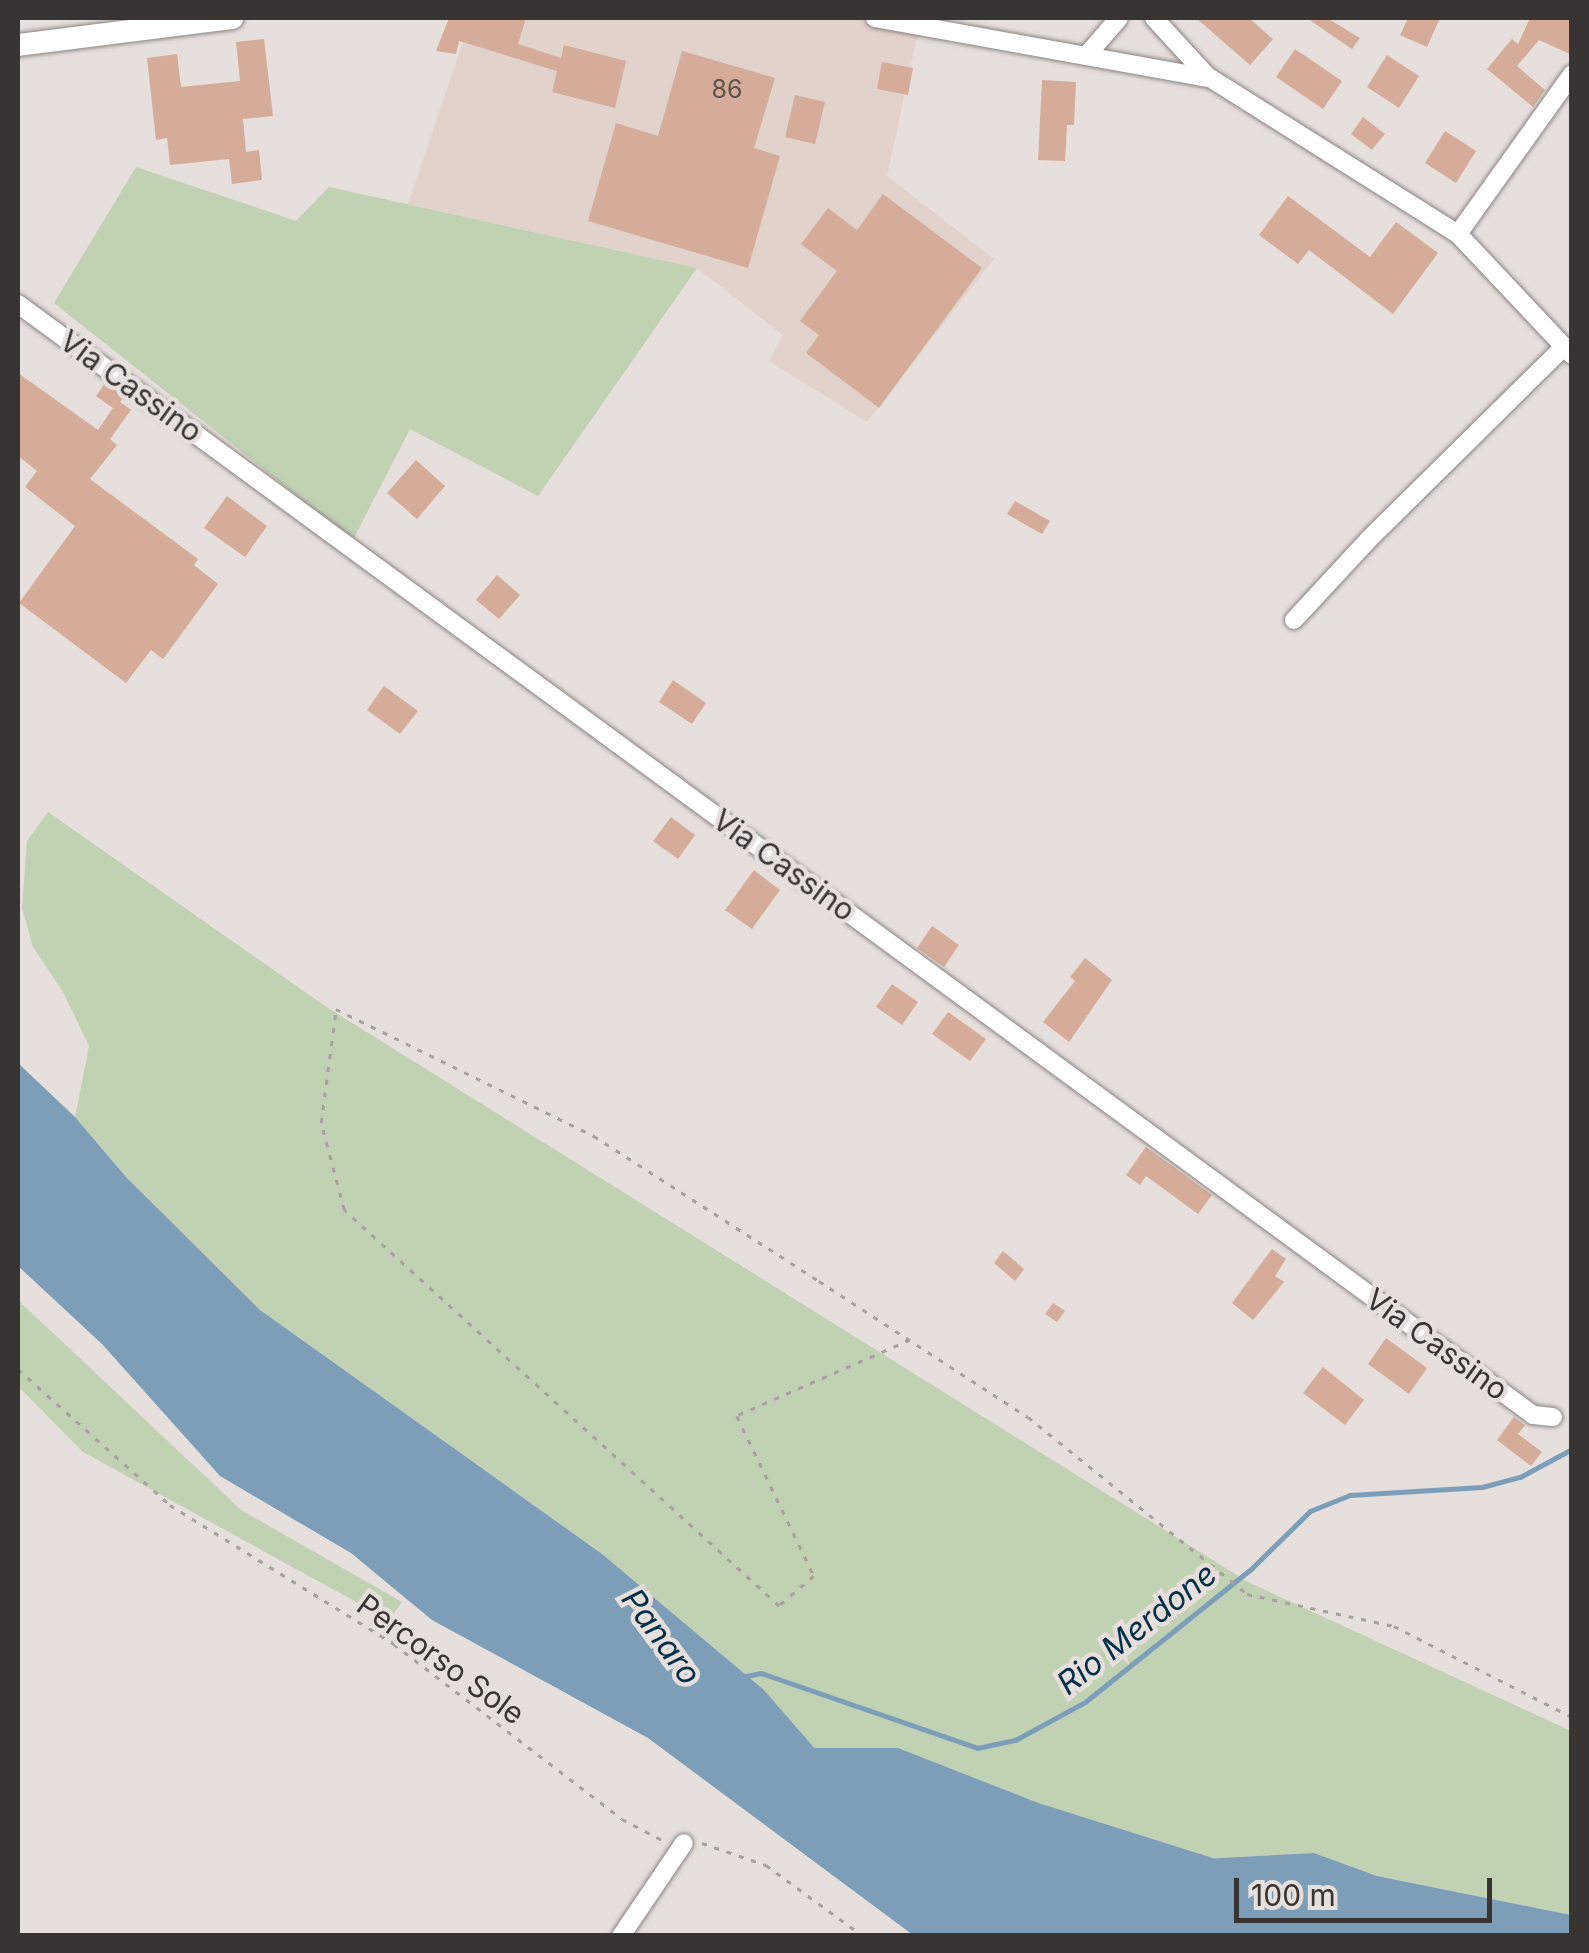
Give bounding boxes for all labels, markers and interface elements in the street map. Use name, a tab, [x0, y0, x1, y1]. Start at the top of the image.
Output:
house number: 86	[712, 74, 742, 104]
street label: Via Cassino	[53, 322, 209, 450]
street label: Via Cassino	[706, 801, 862, 929]
street label: Via Cassino	[1359, 1280, 1515, 1408]
water label: Rio Merdone	[1050, 1555, 1224, 1703]
water label: Panaro	[613, 1582, 709, 1692]
street label: Percorso Sole	[350, 1586, 532, 1732]
scale bar	[1239, 1858, 1496, 1920]
text: 100 m	[1251, 1877, 1336, 1913]

